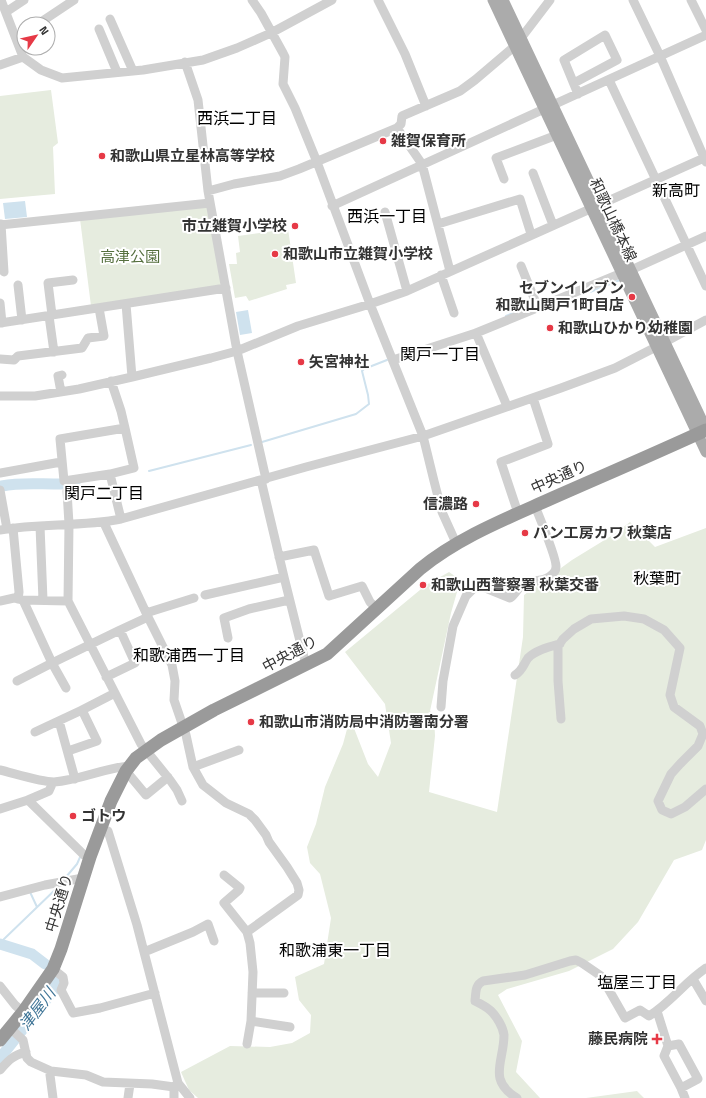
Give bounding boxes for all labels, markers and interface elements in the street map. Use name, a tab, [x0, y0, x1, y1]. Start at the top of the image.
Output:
north arrow	[16, 16, 56, 56]
text: N	[36, 23, 53, 38]
district label: 西浜二丁目	[197, 106, 277, 130]
place label: 雑賀保育所	[391, 129, 466, 152]
marker: 雑賀保育所	[378, 136, 388, 146]
place label: 和歌山県立星林高等学校	[110, 144, 275, 167]
marker: 和歌山県立星林高等学校	[97, 151, 107, 161]
street label: 和歌山橋本線	[584, 174, 643, 265]
district label: 新高町	[652, 178, 700, 202]
district label: 西浜一丁目	[347, 204, 427, 228]
place label: 市立雑賀小学校	[182, 214, 287, 237]
marker: 市立雑賀小学校	[290, 221, 300, 231]
place label: 和歌山市立雑賀小学校	[283, 242, 433, 265]
park label: 高津公園	[100, 245, 160, 268]
marker: 和歌山市立雑賀小学校	[270, 249, 280, 259]
place label: セブンイレブン 和歌山関戸1町目店	[496, 276, 624, 316]
marker: セブンイレブン 和歌山関戸1町目店	[627, 292, 637, 302]
place label: 和歌山ひかり幼稚園	[558, 316, 693, 339]
marker: 和歌山ひかり幼稚園	[545, 323, 555, 333]
district label: 関戸一丁目	[400, 342, 480, 366]
place label: 矢宮神社	[309, 350, 369, 373]
marker: 矢宮神社	[296, 357, 306, 367]
street label: 中央通り	[527, 454, 591, 499]
district label: 関戸二丁目	[64, 481, 144, 505]
place label: 信濃路	[423, 492, 468, 515]
marker: 信濃路	[471, 499, 481, 509]
place label: パン工房カワ 秋葉店	[533, 521, 672, 544]
marker: パン工房カワ 秋葉店	[520, 528, 530, 538]
district label: 秋葉町	[633, 566, 681, 590]
place label: 和歌山西警察署 秋葉交番	[431, 573, 599, 596]
marker: 和歌山西警察署 秋葉交番	[418, 580, 428, 590]
street label: 中央通り	[258, 629, 322, 678]
district label: 和歌浦西一丁目	[133, 643, 245, 667]
place label: 和歌山市消防局中消防署南分署	[259, 710, 469, 733]
marker: 和歌山市消防局中消防署南分署	[246, 717, 256, 727]
place label: ゴトウ	[81, 804, 126, 827]
marker: ゴトウ	[68, 811, 78, 821]
street label: 中央通り	[39, 871, 78, 935]
district label: 和歌浦東一丁目	[279, 938, 391, 962]
district label: 塩屋三丁目	[597, 970, 677, 994]
water label: 津屋川	[13, 981, 62, 1035]
place label: 藤民病院	[588, 1027, 648, 1050]
marker: 藤民病院	[651, 1033, 663, 1045]

